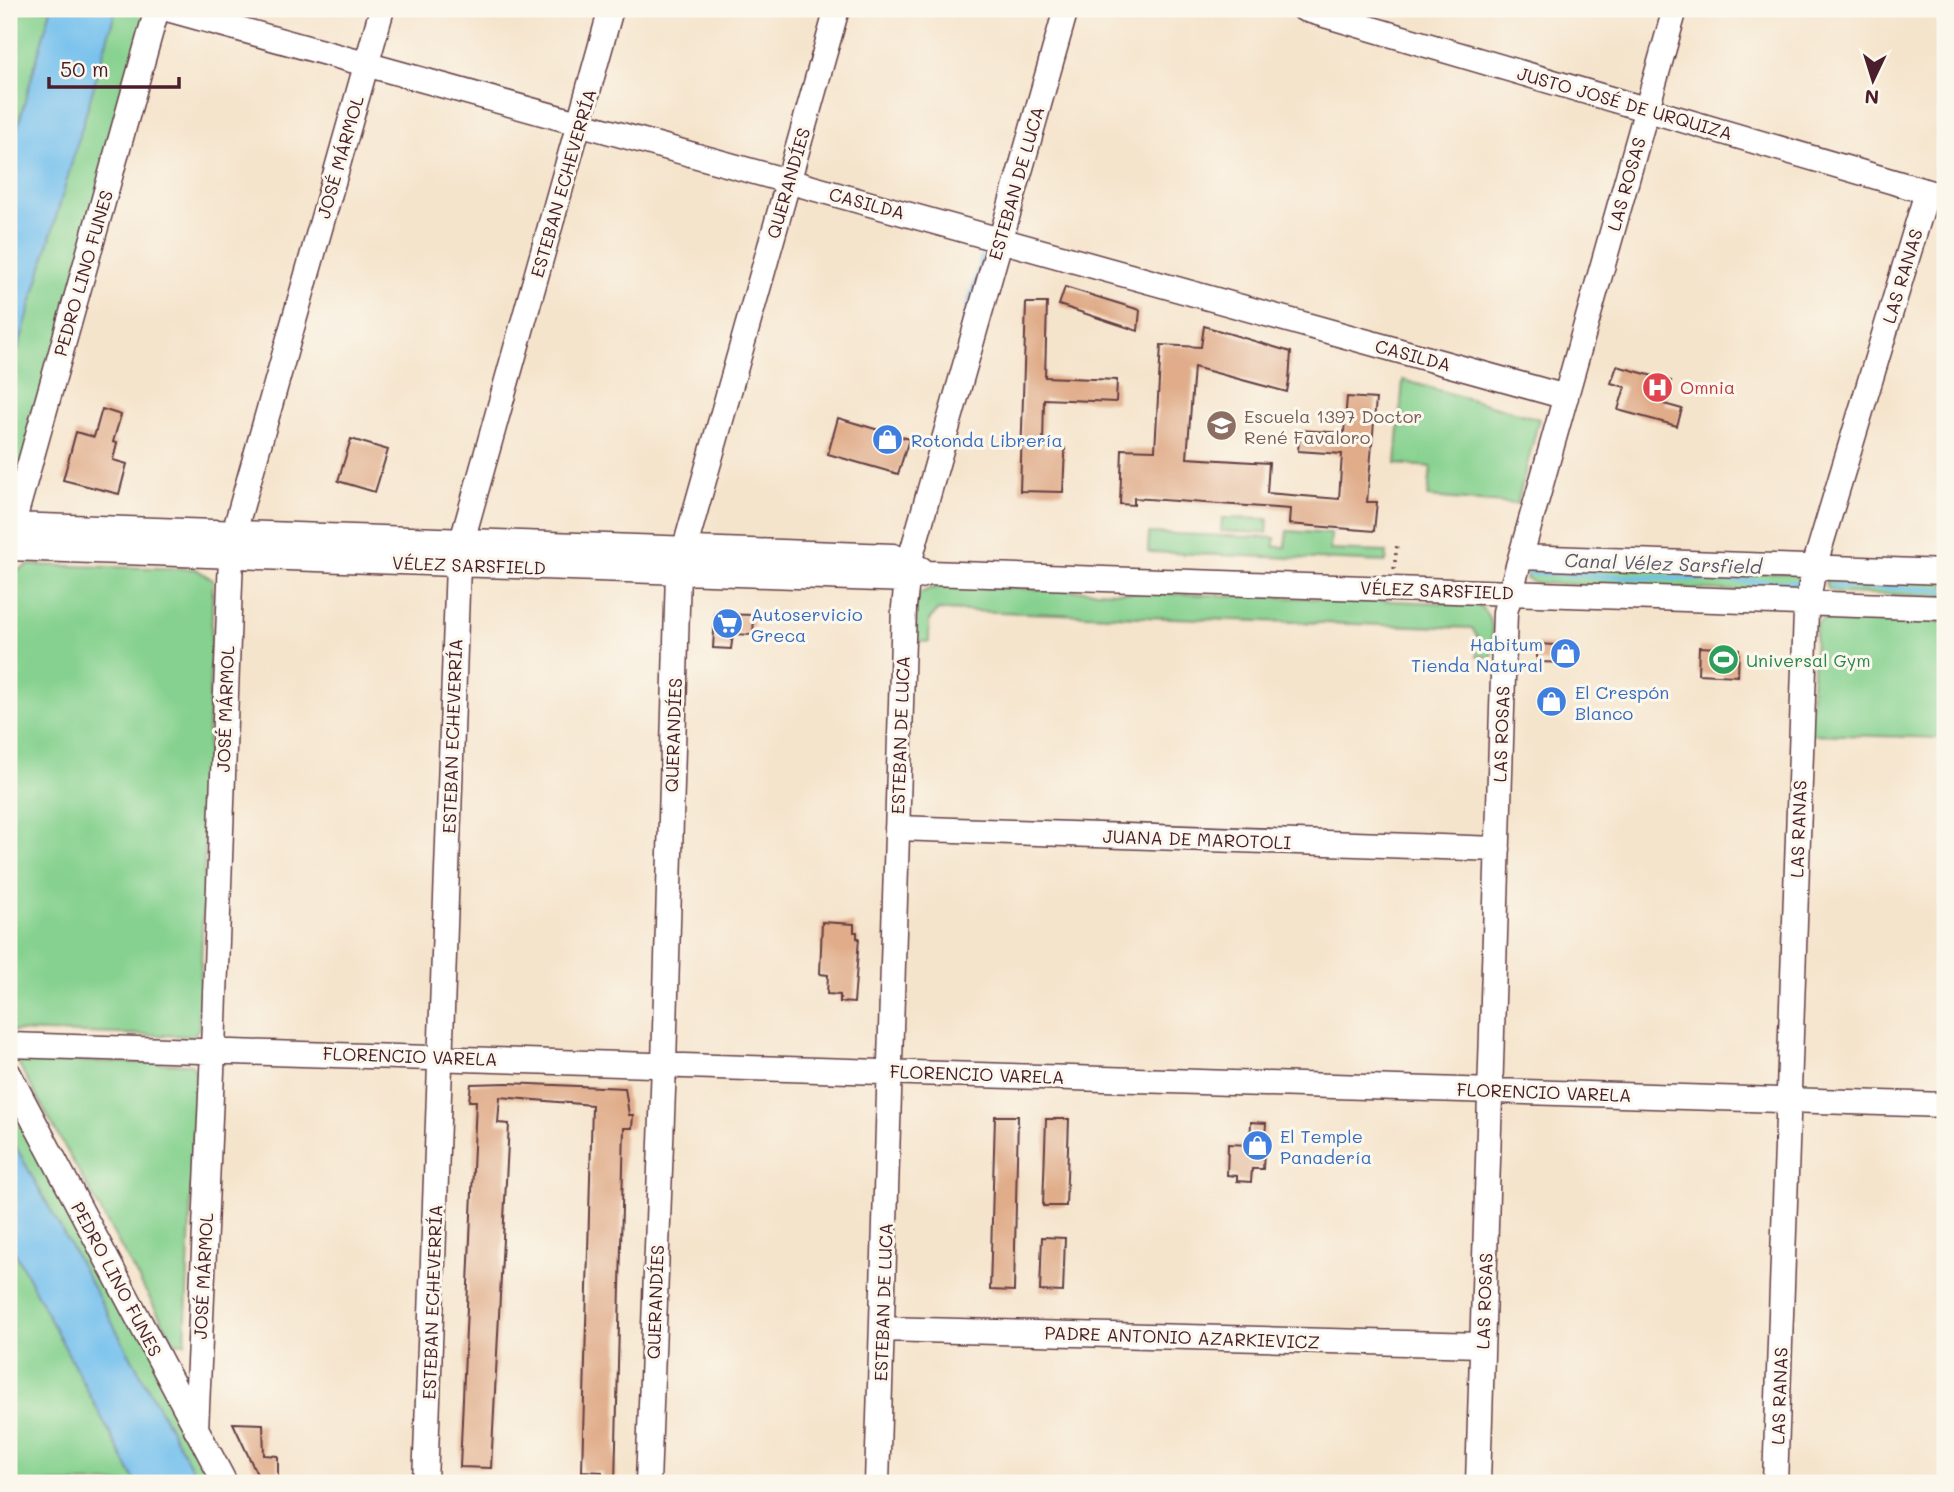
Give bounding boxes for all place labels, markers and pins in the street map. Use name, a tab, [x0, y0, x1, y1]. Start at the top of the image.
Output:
hospital icon: Omnia	[1640, 370, 1674, 404]
place label: Omnia	[1680, 375, 1735, 399]
place label: Escuela 1397 Doctor René Favaloro	[1244, 404, 1422, 449]
school or university icon: Escuela 1397 Doctor René Favaloro	[1204, 409, 1238, 443]
shop icon: Rotonda Librería	[871, 423, 905, 457]
place label: Rotonda Librería	[911, 428, 1063, 452]
place label: Autoservicio Greca	[751, 602, 863, 647]
supermarket icon: Autoservicio Greca	[711, 607, 745, 641]
place label: Habitum Tienda Natural	[1411, 632, 1543, 677]
shop icon: Habitum Tienda Natural	[1549, 637, 1583, 671]
sports icon: Universal Gym	[1706, 643, 1740, 677]
place label: Universal Gym	[1746, 648, 1871, 672]
place label: El Crespón Blanco	[1575, 680, 1669, 725]
shop icon: El Crespón Blanco	[1535, 685, 1569, 719]
place label: El Temple Panadería	[1280, 1124, 1372, 1169]
shop icon: El Temple Panadería	[1240, 1129, 1274, 1163]

